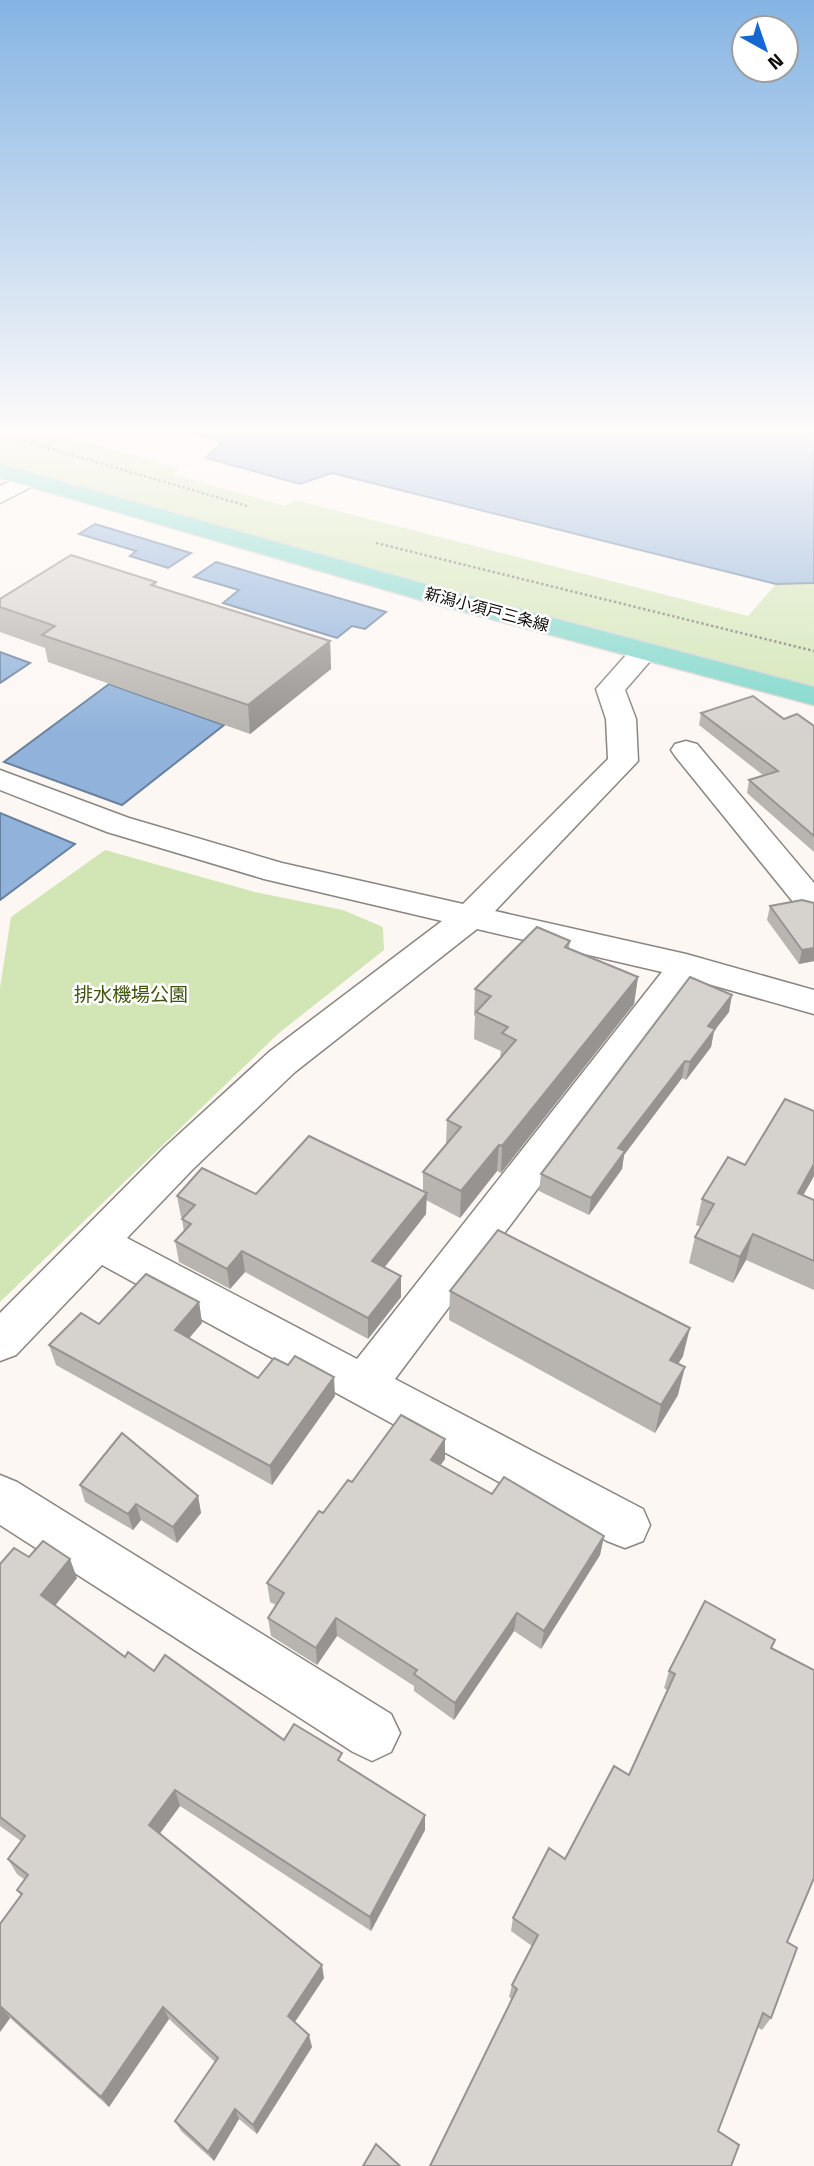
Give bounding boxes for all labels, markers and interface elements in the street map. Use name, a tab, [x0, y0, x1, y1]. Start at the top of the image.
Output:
north arrow	[730, 14, 800, 84]
text: N	[762, 47, 791, 78]
street label: 新潟小須戸三条線	[422, 581, 552, 637]
park label: 排水機場公園	[74, 979, 188, 1008]

